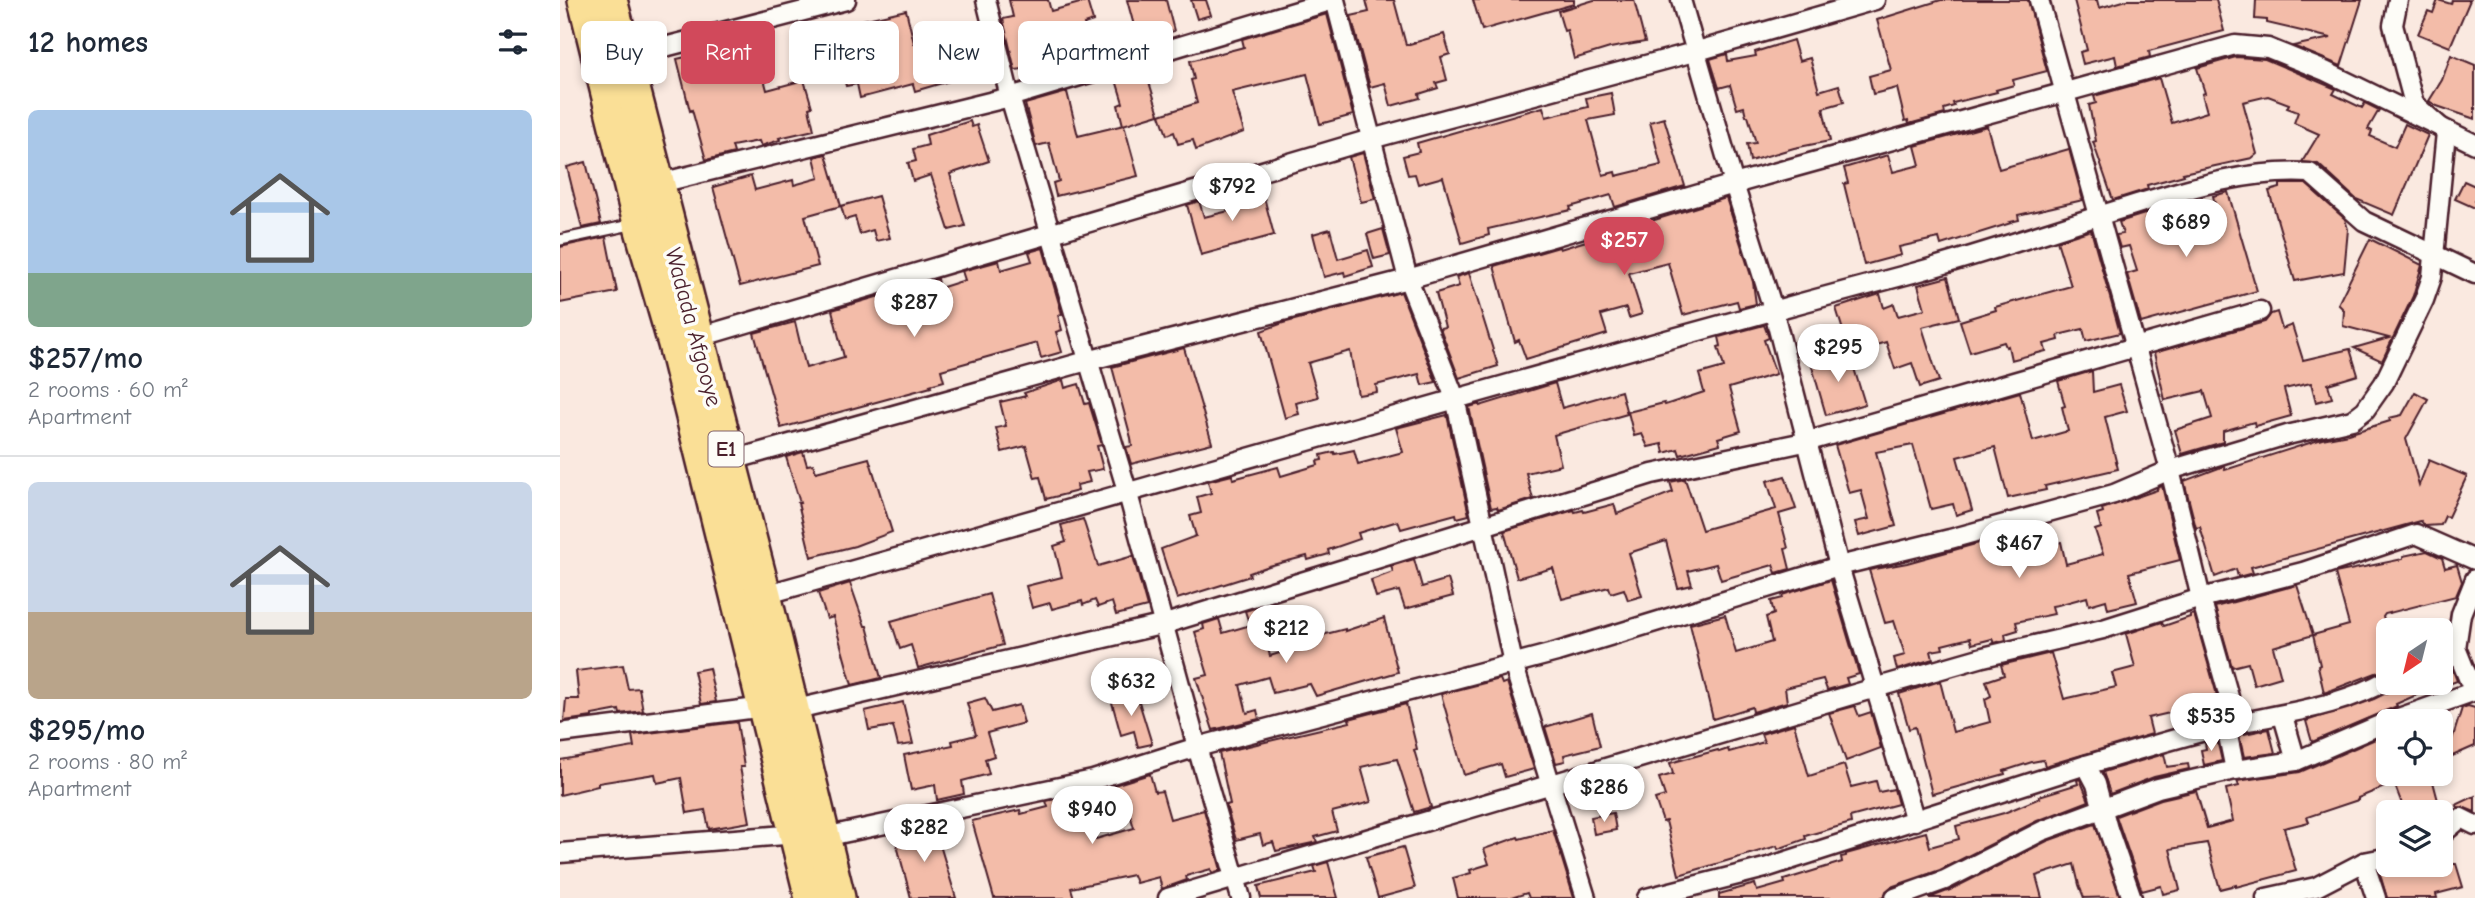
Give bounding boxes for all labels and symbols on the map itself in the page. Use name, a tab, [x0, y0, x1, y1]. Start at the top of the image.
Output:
pin: $792	[1191, 164, 1273, 223]
pin: $689	[2145, 200, 2227, 259]
pin: $257	[1583, 218, 1665, 277]
street label: Wadada Afgooye	[659, 245, 728, 409]
pin: $287	[873, 280, 955, 339]
pin: $295	[1797, 324, 1879, 384]
road number: E1	[708, 432, 744, 466]
pin: $467	[1978, 520, 2060, 580]
pin: $212	[1245, 606, 1327, 665]
north arrow	[2376, 618, 2454, 695]
pin: $632	[1090, 658, 1172, 718]
pin: $535	[2170, 694, 2252, 753]
pin: $286	[1563, 764, 1645, 824]
pin: $940	[1051, 786, 1133, 846]
pin: $282	[883, 804, 965, 864]

